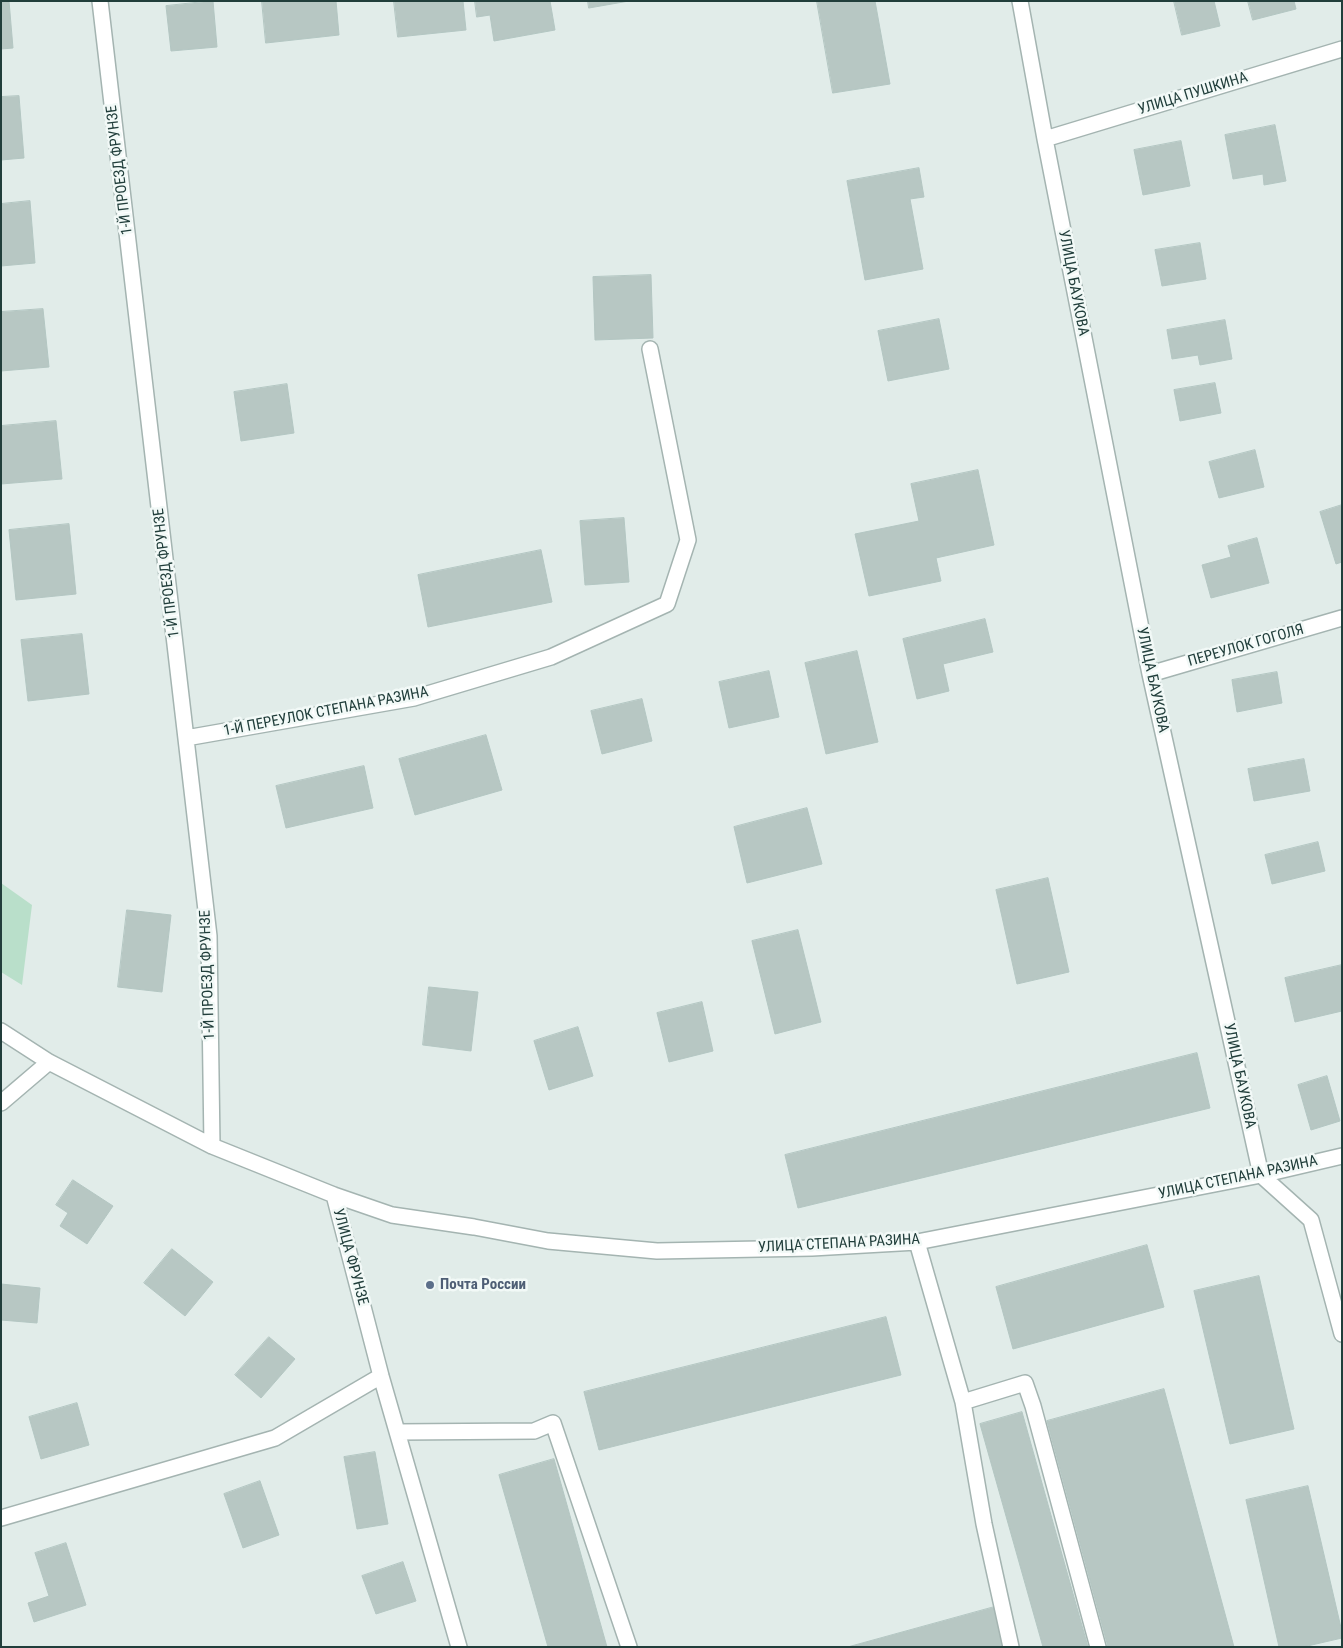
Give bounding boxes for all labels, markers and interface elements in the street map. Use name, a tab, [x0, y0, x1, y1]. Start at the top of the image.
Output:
street label: УЛИЦА ПУШКИНА	[1136, 69, 1250, 119]
street label: 1-Й ПРОЕЗД ФРУНЗЕ	[103, 104, 137, 236]
street label: УЛИЦА БАУКОВА	[1054, 229, 1092, 337]
street label: 1-Й ПРОЕЗД ФРУНЗЕ	[150, 507, 184, 639]
street label: ПЕРЕУЛОК ГОГОЛЯ	[1186, 621, 1306, 671]
street label: УЛИЦА БАУКОВА	[1132, 626, 1172, 734]
street label: 1-Й ПЕРЕУЛОК СТЕПАНА РАЗИНА	[222, 683, 430, 741]
street label: 1-Й ПРОЕЗД ФРУНЗЕ	[197, 910, 219, 1040]
street label: УЛИЦА БАУКОВА	[1219, 1022, 1259, 1130]
street label: УЛИЦА СТЕПАНА РАЗИНА	[1157, 1152, 1319, 1204]
street label: УЛИЦА ФРУНЗЕ	[328, 1207, 372, 1307]
street label: УЛИЦА СТЕПАНА РАЗИНА	[757, 1231, 921, 1257]
place label: Почта России	[440, 1276, 526, 1294]
marker: Почта России	[424, 1279, 436, 1291]

